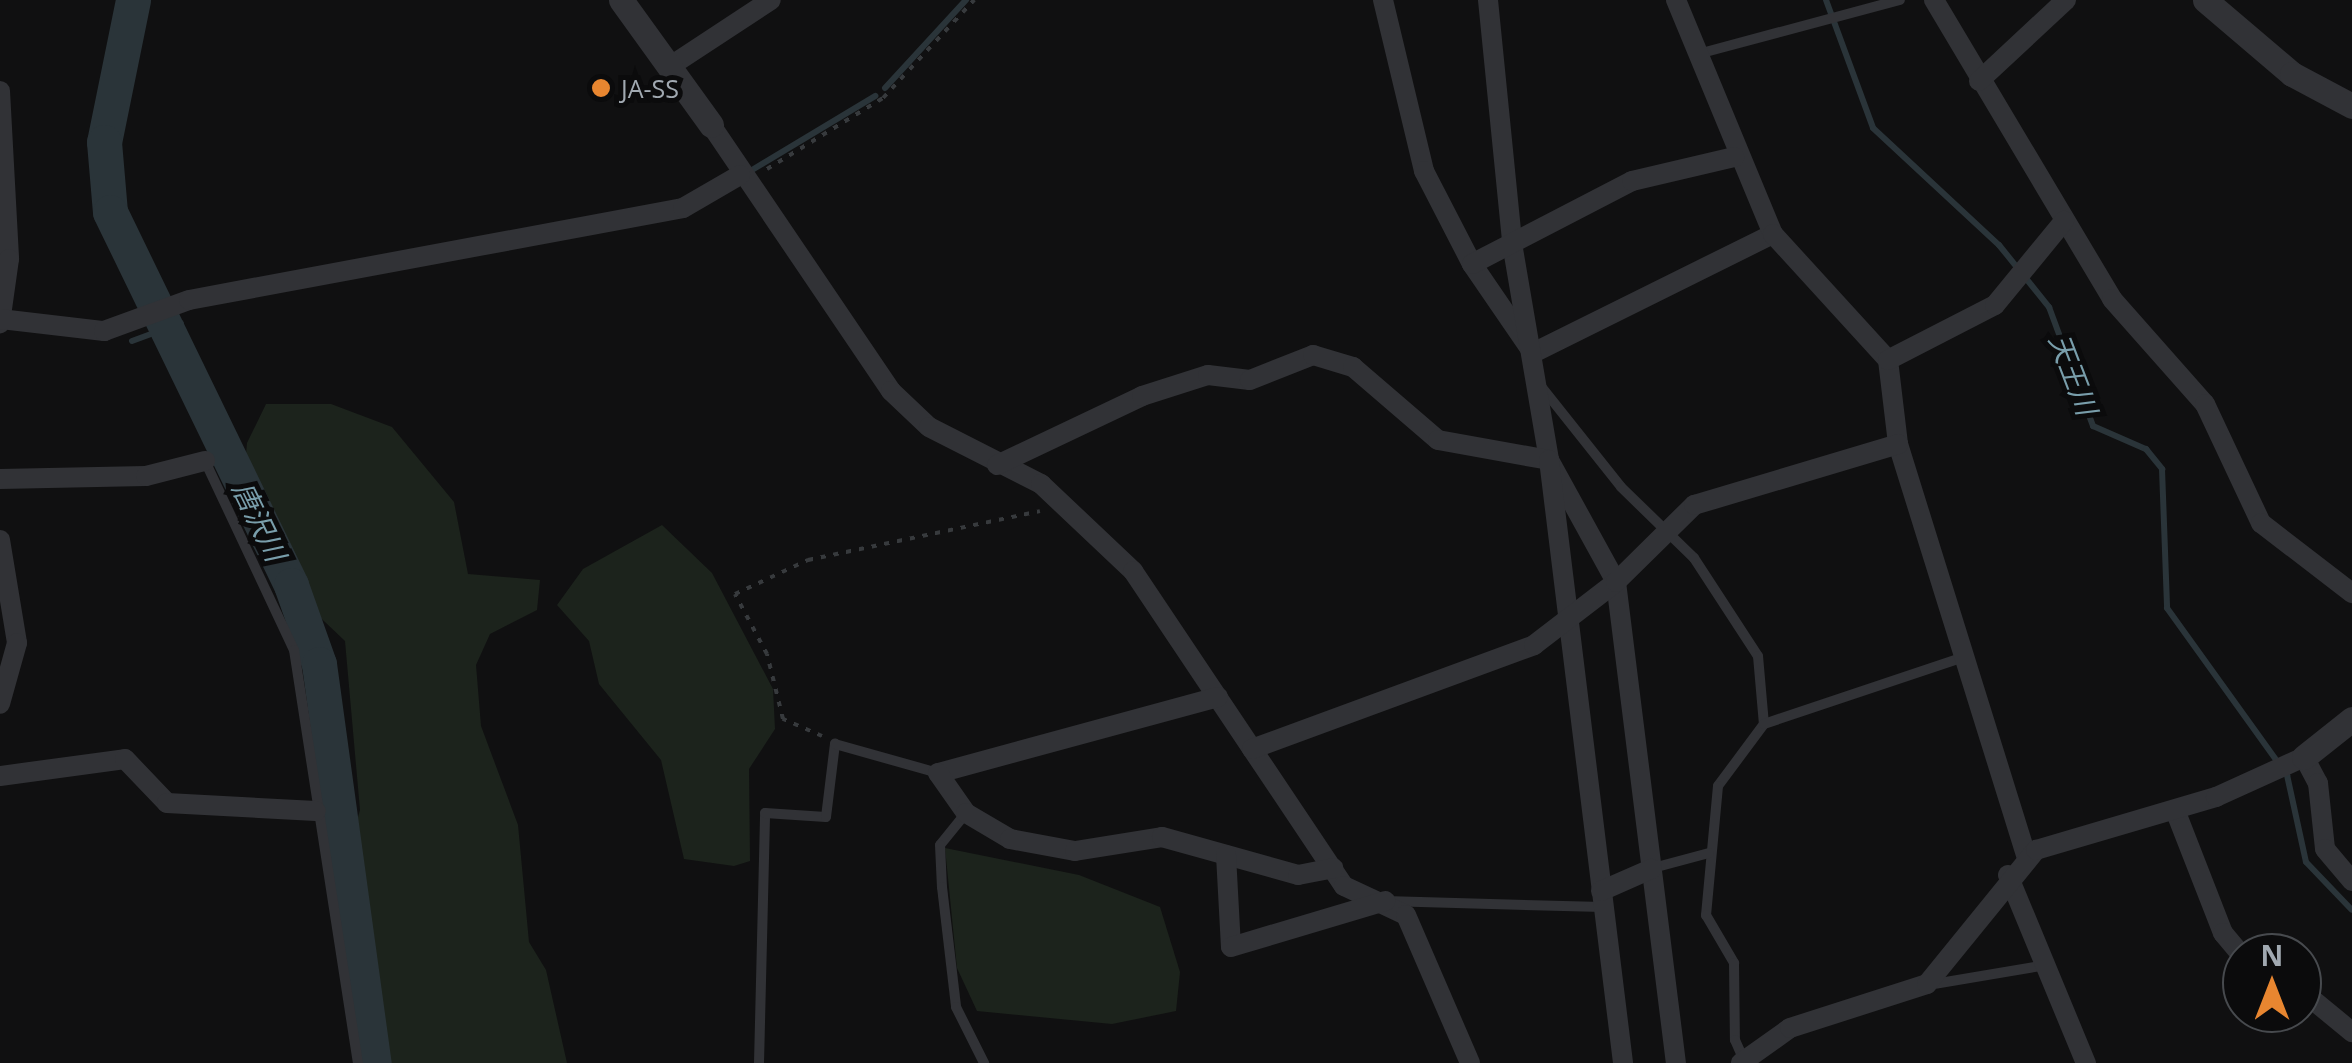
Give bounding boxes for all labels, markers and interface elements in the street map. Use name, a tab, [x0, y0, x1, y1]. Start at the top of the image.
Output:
place label: JA-SS	[621, 73, 679, 103]
marker: JA-SS	[590, 77, 612, 99]
water label: 天王川	[2043, 329, 2105, 419]
water label: 唐沢川	[226, 476, 294, 566]
north arrow	[2222, 933, 2322, 1033]
text: N	[2261, 936, 2283, 974]

